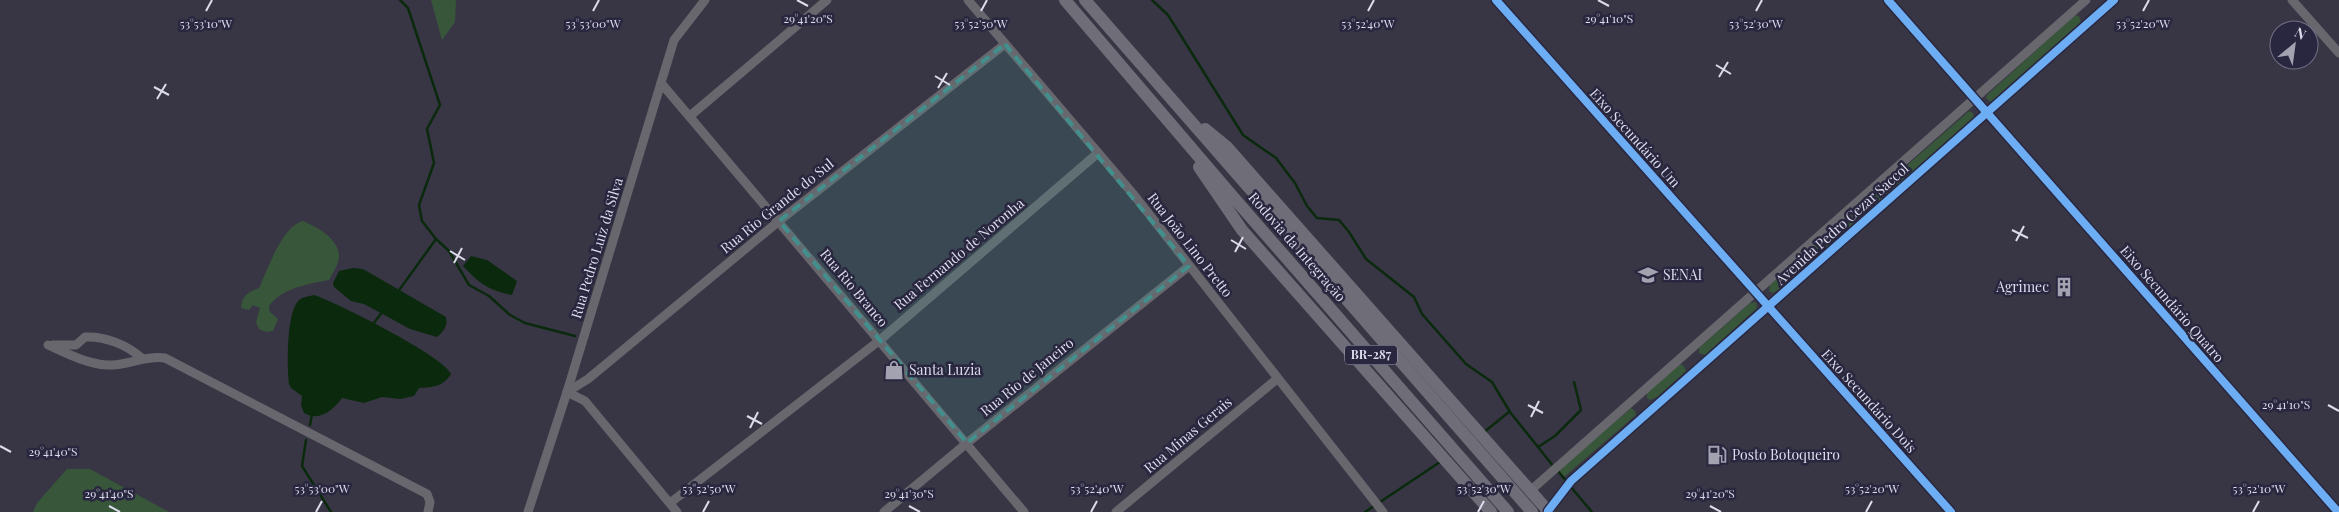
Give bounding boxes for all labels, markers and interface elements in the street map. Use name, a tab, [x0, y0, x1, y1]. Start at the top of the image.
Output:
text: 29°41'20"S	[783, 10, 833, 26]
text: 29°41'10"S	[1585, 10, 1633, 26]
text: 53°53'10"W	[180, 15, 232, 31]
text: 53°53'00"W	[565, 15, 621, 31]
text: 53°52'50"W	[954, 15, 1008, 31]
text: 53°52'40"W	[1341, 15, 1395, 31]
text: 53°52'30"W	[1729, 15, 1783, 31]
text: 53°52'20"W	[2116, 15, 2170, 31]
north arrow	[2269, 20, 2319, 70]
text: N	[2292, 22, 2310, 44]
street label: Eixo Secundário Um	[1586, 84, 1685, 192]
street label: Rua Rio Grande do Sul	[716, 154, 837, 257]
street label: Avenida Pedro Cezar Saccol	[1770, 159, 1912, 289]
street label: Rua Pedro Luiz da Silva	[566, 175, 627, 321]
street label: Rodovia da Integração	[1245, 188, 1350, 306]
street label: Rua João Lino Pretto	[1144, 189, 1237, 301]
street label: Rua Fernando de Noronha	[890, 193, 1028, 314]
street label: Eixo Secundário Quatro	[2116, 241, 2229, 367]
street label: Rua Rio Branco	[816, 245, 893, 331]
school or university icon: SENAI	[1637, 264, 1659, 286]
place label: SENAI	[1663, 265, 1702, 284]
building icon: Agrimec	[2053, 276, 2075, 298]
place label: Agrimec	[1995, 277, 2049, 296]
street label: Rua Rio de Janeiro	[976, 333, 1078, 420]
street label: Eixo Secundário Dois	[1818, 345, 1921, 457]
road number: BR-287	[1345, 346, 1397, 364]
shop icon: Santa Luzia	[883, 359, 905, 381]
place label: Santa Luzia	[909, 360, 981, 379]
street label: Rua Minas Gerais	[1140, 392, 1236, 477]
text: 29°41'10"S	[2262, 396, 2310, 412]
text: 29°41'40"S	[29, 443, 77, 459]
fuel station icon: Posto Botoqueiro	[1706, 444, 1728, 466]
place label: Posto Botoqueiro	[1732, 445, 1840, 464]
text: 53°53'00"W	[294, 480, 350, 496]
text: 53°52'50"W	[682, 480, 736, 496]
text: 53°52'40"W	[1070, 480, 1124, 496]
text: 53°52'30"W	[1457, 480, 1511, 496]
text: 53°52'20"W	[1845, 480, 1899, 496]
text: 53°52'10"W	[2233, 480, 2286, 496]
text: 29°41'40"S	[85, 485, 133, 501]
text: 29°41'30"S	[884, 485, 934, 501]
text: 29°41'20"S	[1685, 485, 1735, 501]

